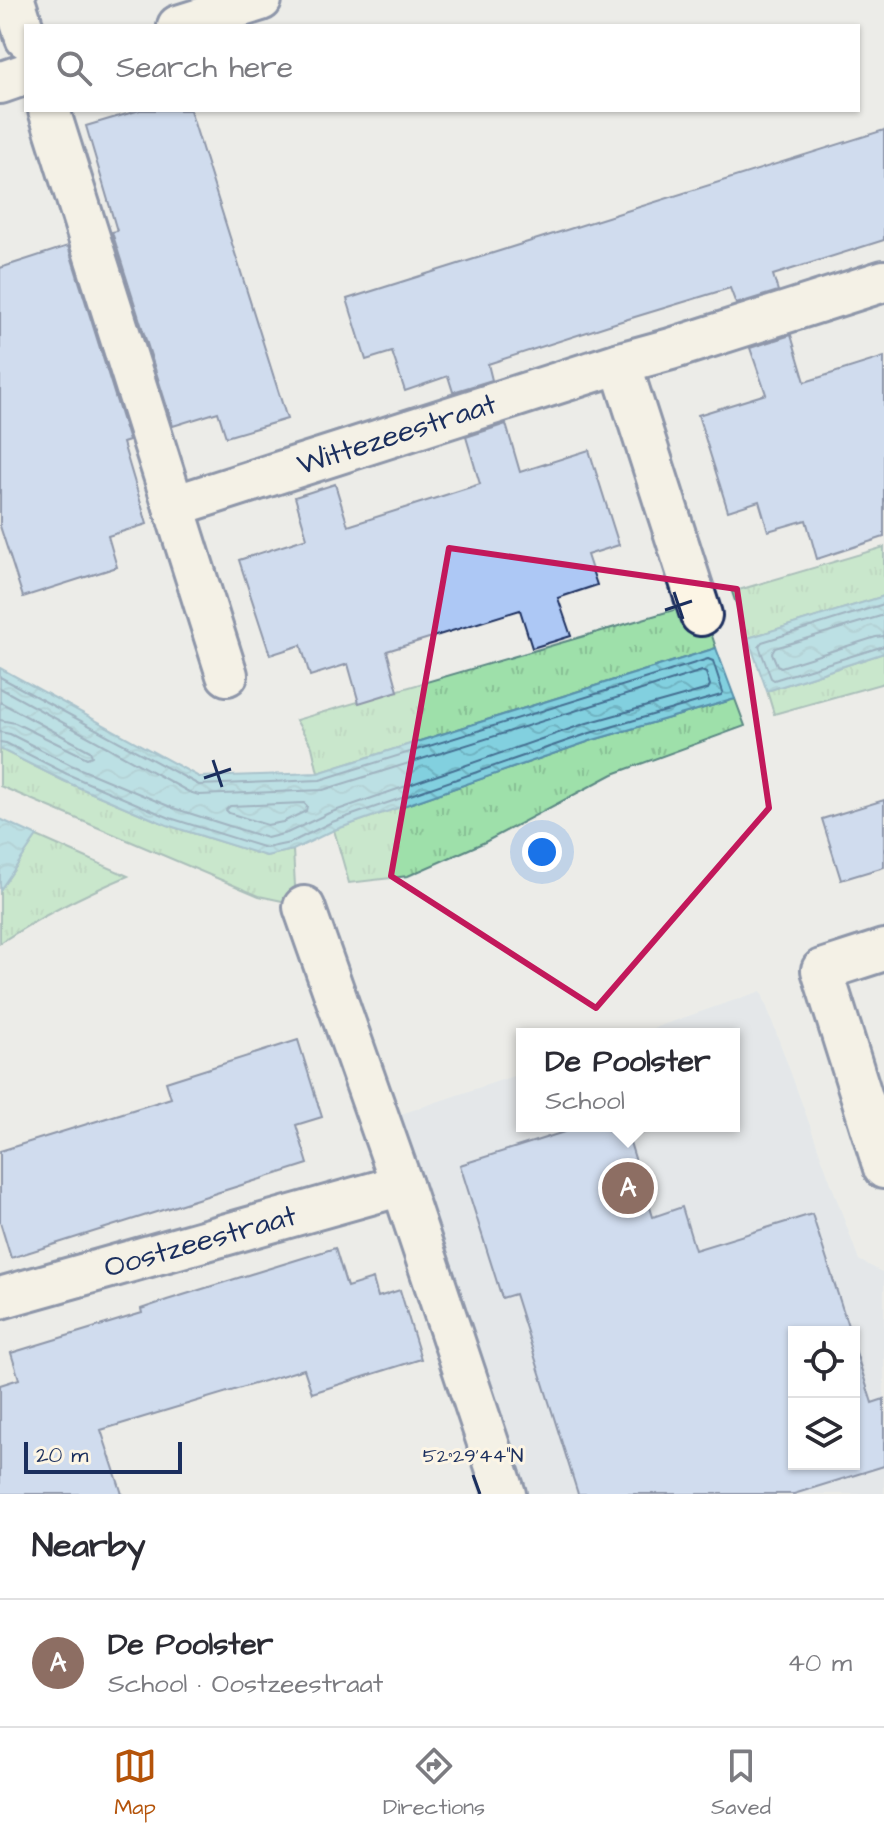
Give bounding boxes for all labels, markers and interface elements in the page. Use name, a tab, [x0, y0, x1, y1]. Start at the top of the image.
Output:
search box	[24, 24, 860, 112]
icon: search	[52, 46, 96, 90]
text: Search here	[116, 47, 293, 89]
street label: Wittezeestraat	[292, 383, 502, 486]
your location	[522, 832, 562, 872]
popup	[516, 1028, 740, 1132]
text: De Poolster	[545, 1041, 711, 1083]
text: School	[545, 1083, 625, 1119]
pin: A	[602, 1158, 654, 1218]
street label: Oostzeestraat	[99, 1195, 301, 1289]
map controls	[788, 1326, 860, 1470]
button: locate	[788, 1326, 860, 1398]
button: layers	[788, 1398, 860, 1470]
scale bar	[24, 1438, 182, 1474]
text: 20 m	[36, 1440, 88, 1471]
text: 52°29'44"N	[423, 1442, 523, 1470]
text: Nearby	[32, 1522, 146, 1570]
text: De Poolster	[108, 1624, 273, 1666]
text: A	[50, 1645, 66, 1681]
text: 40 m	[787, 1645, 852, 1681]
text: School · Oostzeestraat	[108, 1666, 383, 1702]
tab: Map	[113, 1744, 157, 1823]
tab: Directions	[383, 1744, 485, 1823]
tab: Saved	[711, 1744, 771, 1823]

